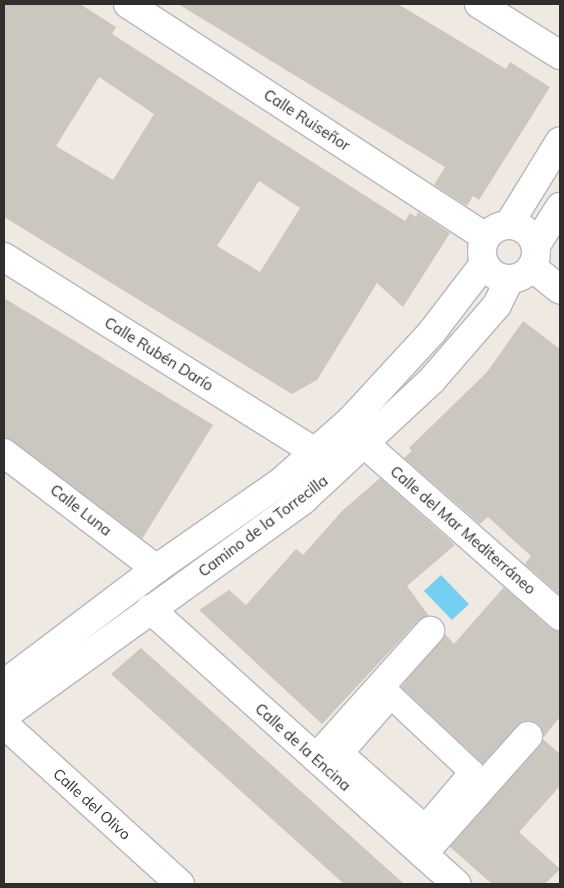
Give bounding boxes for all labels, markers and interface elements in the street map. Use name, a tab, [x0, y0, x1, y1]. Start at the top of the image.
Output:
street label: Calle Ruiseñor	[260, 85, 354, 155]
street label: Calle Rubén Darío	[101, 313, 217, 395]
street label: Calle del Mar Mediterráneo	[387, 462, 539, 598]
street label: Camino de la Torrecilla	[195, 472, 331, 580]
street label: Calle Luna	[47, 481, 115, 539]
street label: Calle de la Encina	[252, 699, 354, 795]
street label: Calle del Olivo	[50, 765, 134, 843]

